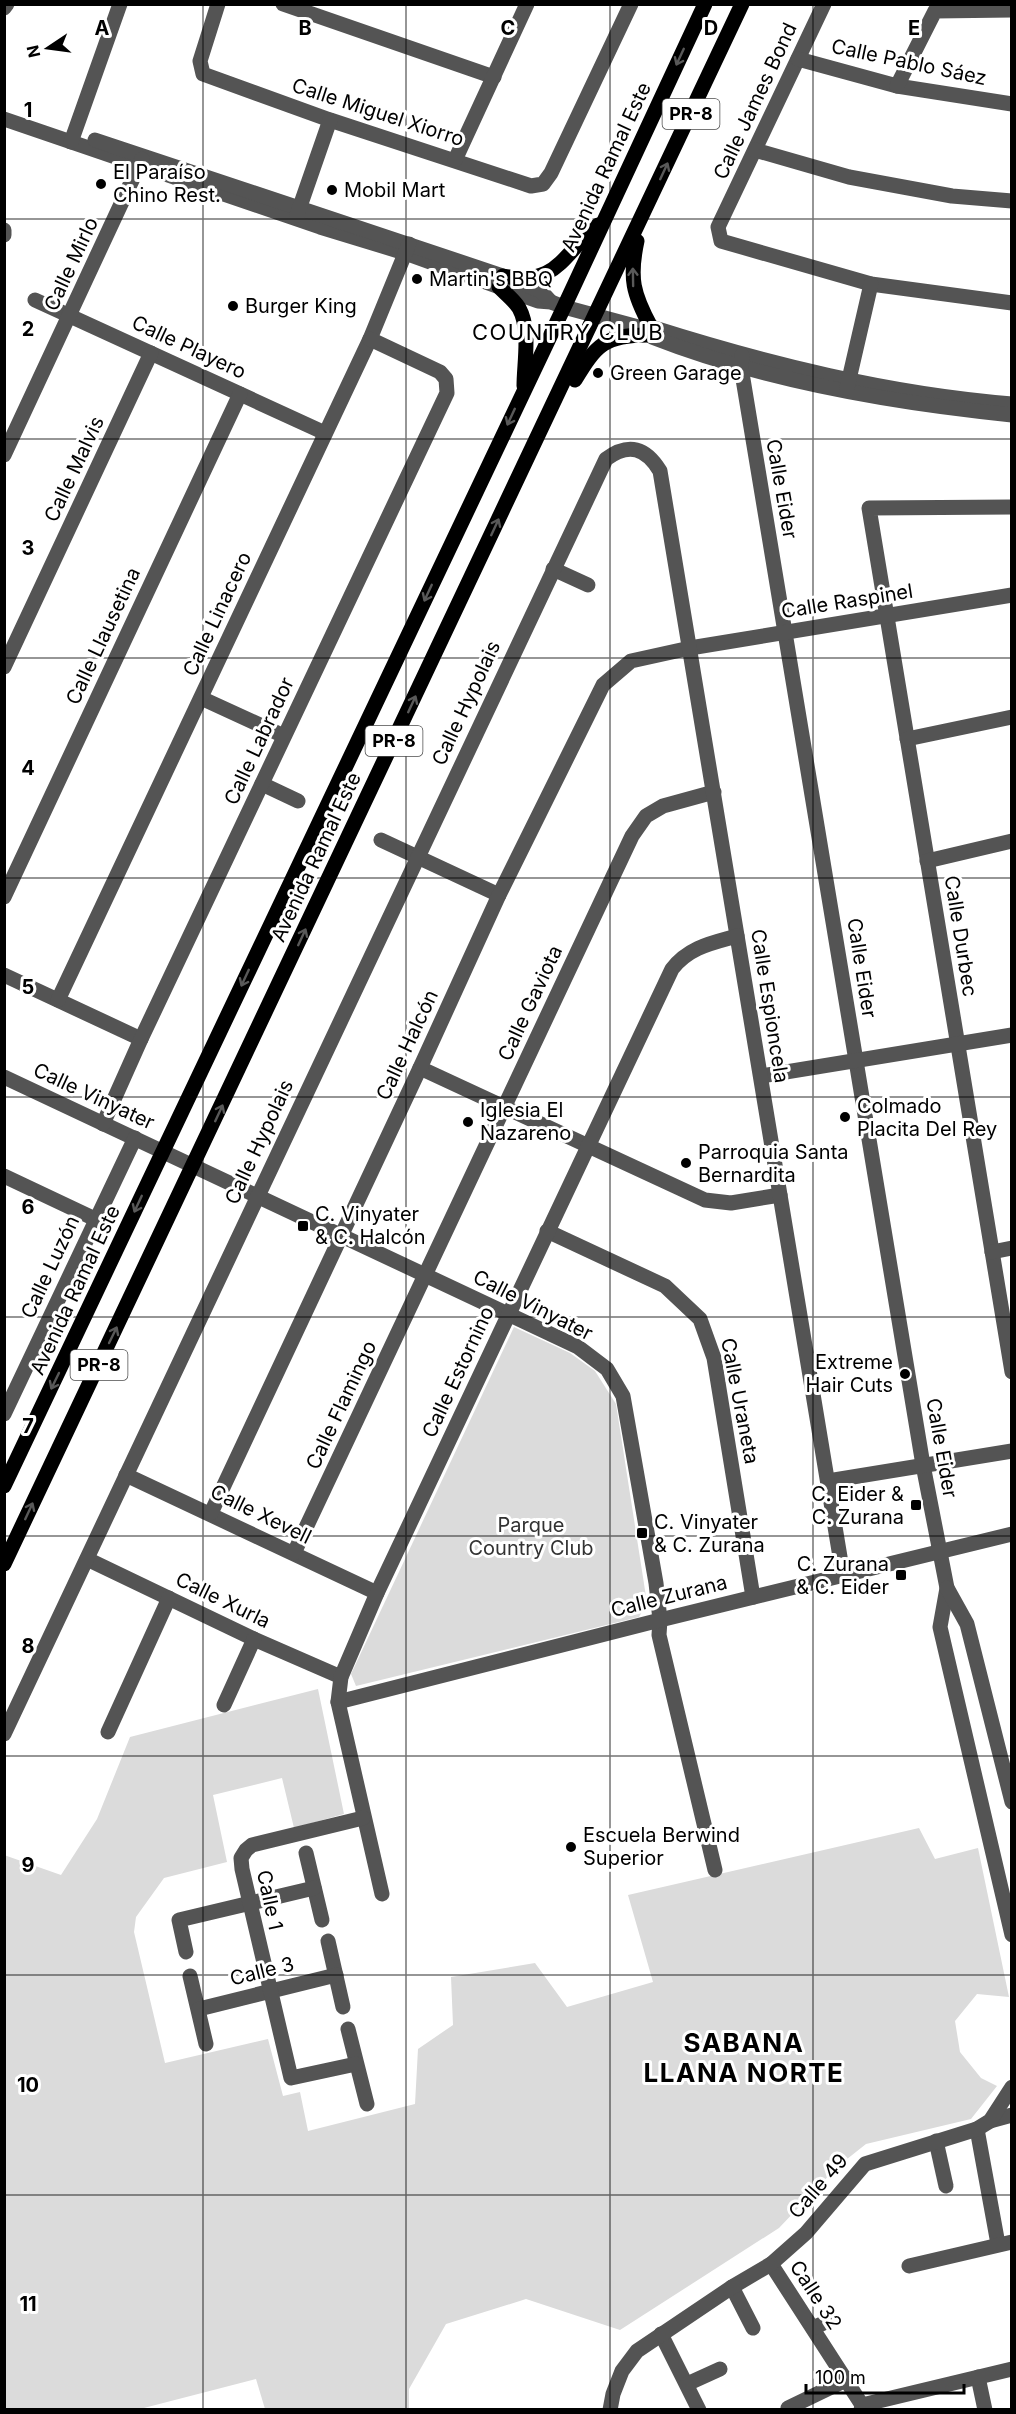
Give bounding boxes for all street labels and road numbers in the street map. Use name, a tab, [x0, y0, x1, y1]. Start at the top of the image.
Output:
street label: Calle James Bond	[708, 19, 802, 183]
street label: Calle Pablo Sáez	[829, 34, 989, 90]
street label: Calle Miguel Xiorro	[289, 73, 467, 151]
street label: Avenida Ramal Este	[556, 78, 656, 256]
road number: PR-8	[662, 99, 720, 129]
street label: Calle Mirlo	[39, 213, 103, 315]
street label: Calle Playero	[128, 310, 250, 384]
street label: Calle Malvis	[39, 412, 109, 526]
street label: Calle Eider	[761, 437, 803, 541]
street label: Calle Linacero	[178, 548, 256, 680]
street label: Calle Llausetina	[61, 564, 145, 708]
street label: Calle Raspinel	[780, 579, 914, 623]
street label: Calle Hypolais	[427, 637, 505, 769]
street label: Calle Labrador	[219, 673, 299, 809]
road number: PR-8	[366, 726, 422, 756]
street label: Avenida Ramal Este	[266, 768, 366, 946]
street label: Calle Durbec	[940, 874, 982, 998]
street label: Calle Eider	[842, 916, 882, 1020]
street label: Calle Espioncela	[746, 927, 794, 1085]
street label: Calle Gaviota	[493, 941, 567, 1065]
street label: Calle Halcón	[371, 986, 443, 1104]
street label: Calle Vinyater	[30, 1057, 159, 1135]
street label: Calle Hypolais	[220, 1076, 298, 1208]
street label: Avenida Ramal Este	[25, 1201, 125, 1379]
street label: Calle Luzón	[16, 1212, 84, 1322]
street label: Calle Vinyater	[469, 1265, 597, 1346]
street label: Calle Estornino	[417, 1303, 499, 1441]
street label: Calle Uraneta	[716, 1336, 764, 1466]
street label: Calle Flamingo	[301, 1337, 381, 1473]
road number: PR-8	[70, 1350, 128, 1380]
street label: Calle Eider	[921, 1396, 963, 1500]
street label: Calle Xevell	[207, 1479, 315, 1549]
street label: Calle Xurla	[172, 1567, 274, 1633]
street label: Calle Zurana	[608, 1570, 730, 1622]
street label: Calle 1	[252, 1868, 288, 1932]
street label: Calle 3	[227, 1951, 297, 1991]
street label: Calle 49	[783, 2149, 853, 2223]
street label: Calle 32	[785, 2256, 847, 2334]

